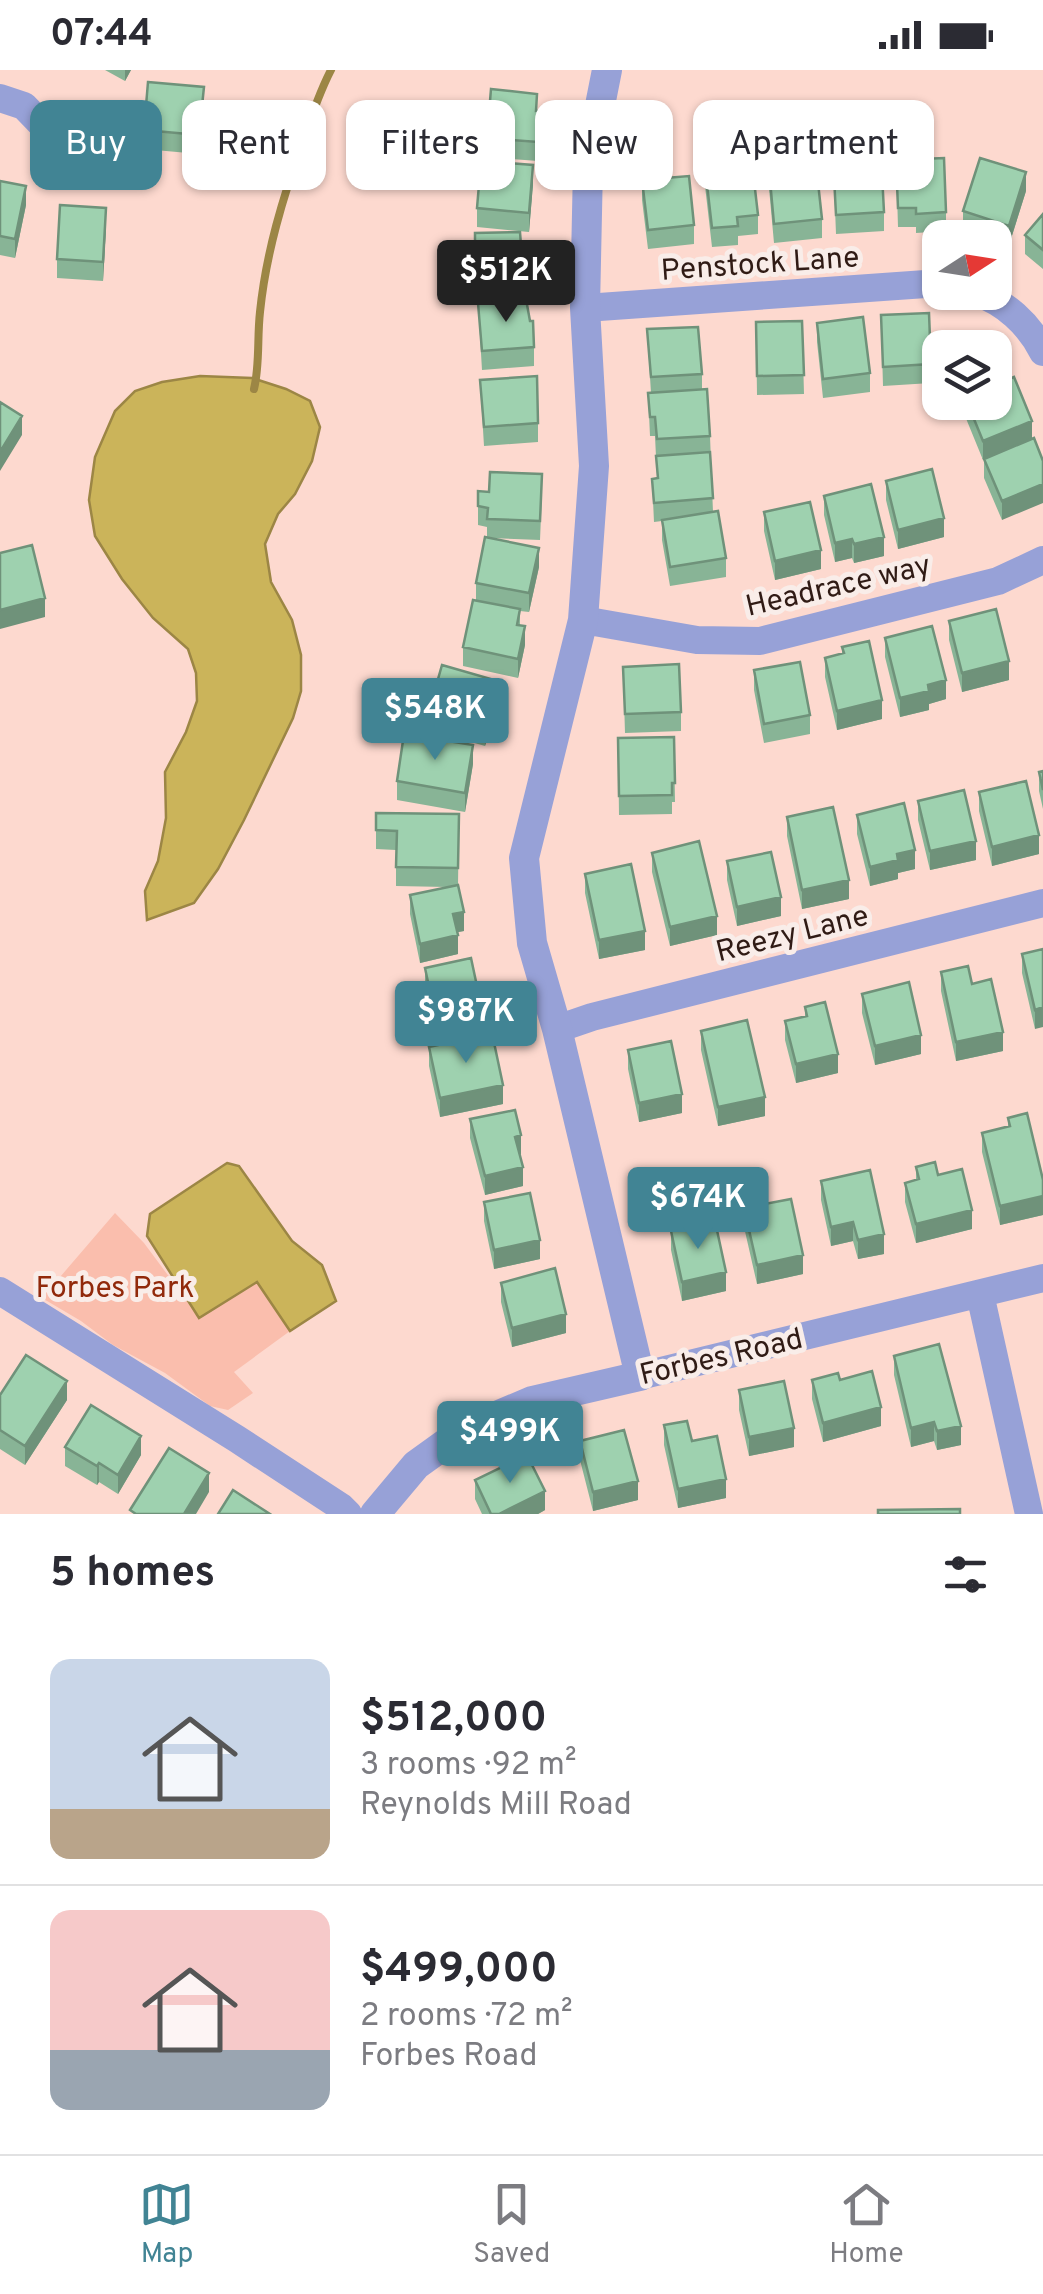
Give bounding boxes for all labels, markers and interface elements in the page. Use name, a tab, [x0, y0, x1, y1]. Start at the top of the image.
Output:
text: 07:44	[50, 11, 153, 60]
chip: Buy	[30, 100, 162, 190]
chip: Rent	[182, 100, 326, 190]
chip: Filters	[346, 100, 515, 190]
chip: New	[535, 100, 673, 190]
chip: Apartment	[693, 100, 934, 190]
north arrow	[922, 220, 1012, 310]
map controls	[922, 220, 1012, 420]
pin: $512K	[436, 240, 576, 325]
street label: Penstock Lane	[660, 240, 861, 291]
text: $512K	[459, 252, 553, 292]
button: layers	[922, 330, 1012, 420]
street label: Headrace way	[743, 548, 935, 627]
pin: $548K	[365, 678, 505, 763]
text: $548K	[384, 690, 486, 730]
street label: Reezy Lane	[712, 899, 873, 972]
pin: $987K	[396, 981, 536, 1066]
text: $987K	[417, 993, 515, 1033]
pin: $674K	[628, 1167, 768, 1252]
text: $674K	[650, 1179, 746, 1219]
park label: Forbes Park	[36, 1271, 194, 1308]
street label: Forbes Road	[636, 1322, 807, 1395]
pin: $499K	[440, 1401, 580, 1486]
text: $499K	[459, 1413, 561, 1453]
icon: filters	[938, 1547, 993, 1602]
text: 5 homes	[50, 1548, 215, 1601]
text: $512,000	[360, 1693, 547, 1746]
icon: home	[130, 1699, 250, 1819]
text: 3 rooms · 92 m²	[360, 1746, 577, 1786]
text: Reynolds Mill Road	[360, 1786, 632, 1826]
text: $499,000	[360, 1944, 558, 1997]
icon: home	[130, 1950, 250, 2070]
text: 2 rooms · 72 m²	[360, 1997, 573, 2037]
text: Forbes Road	[360, 2037, 537, 2077]
tab: Map	[139, 2177, 194, 2273]
tab: Saved	[473, 2177, 550, 2273]
tab: Home	[829, 2177, 904, 2273]

